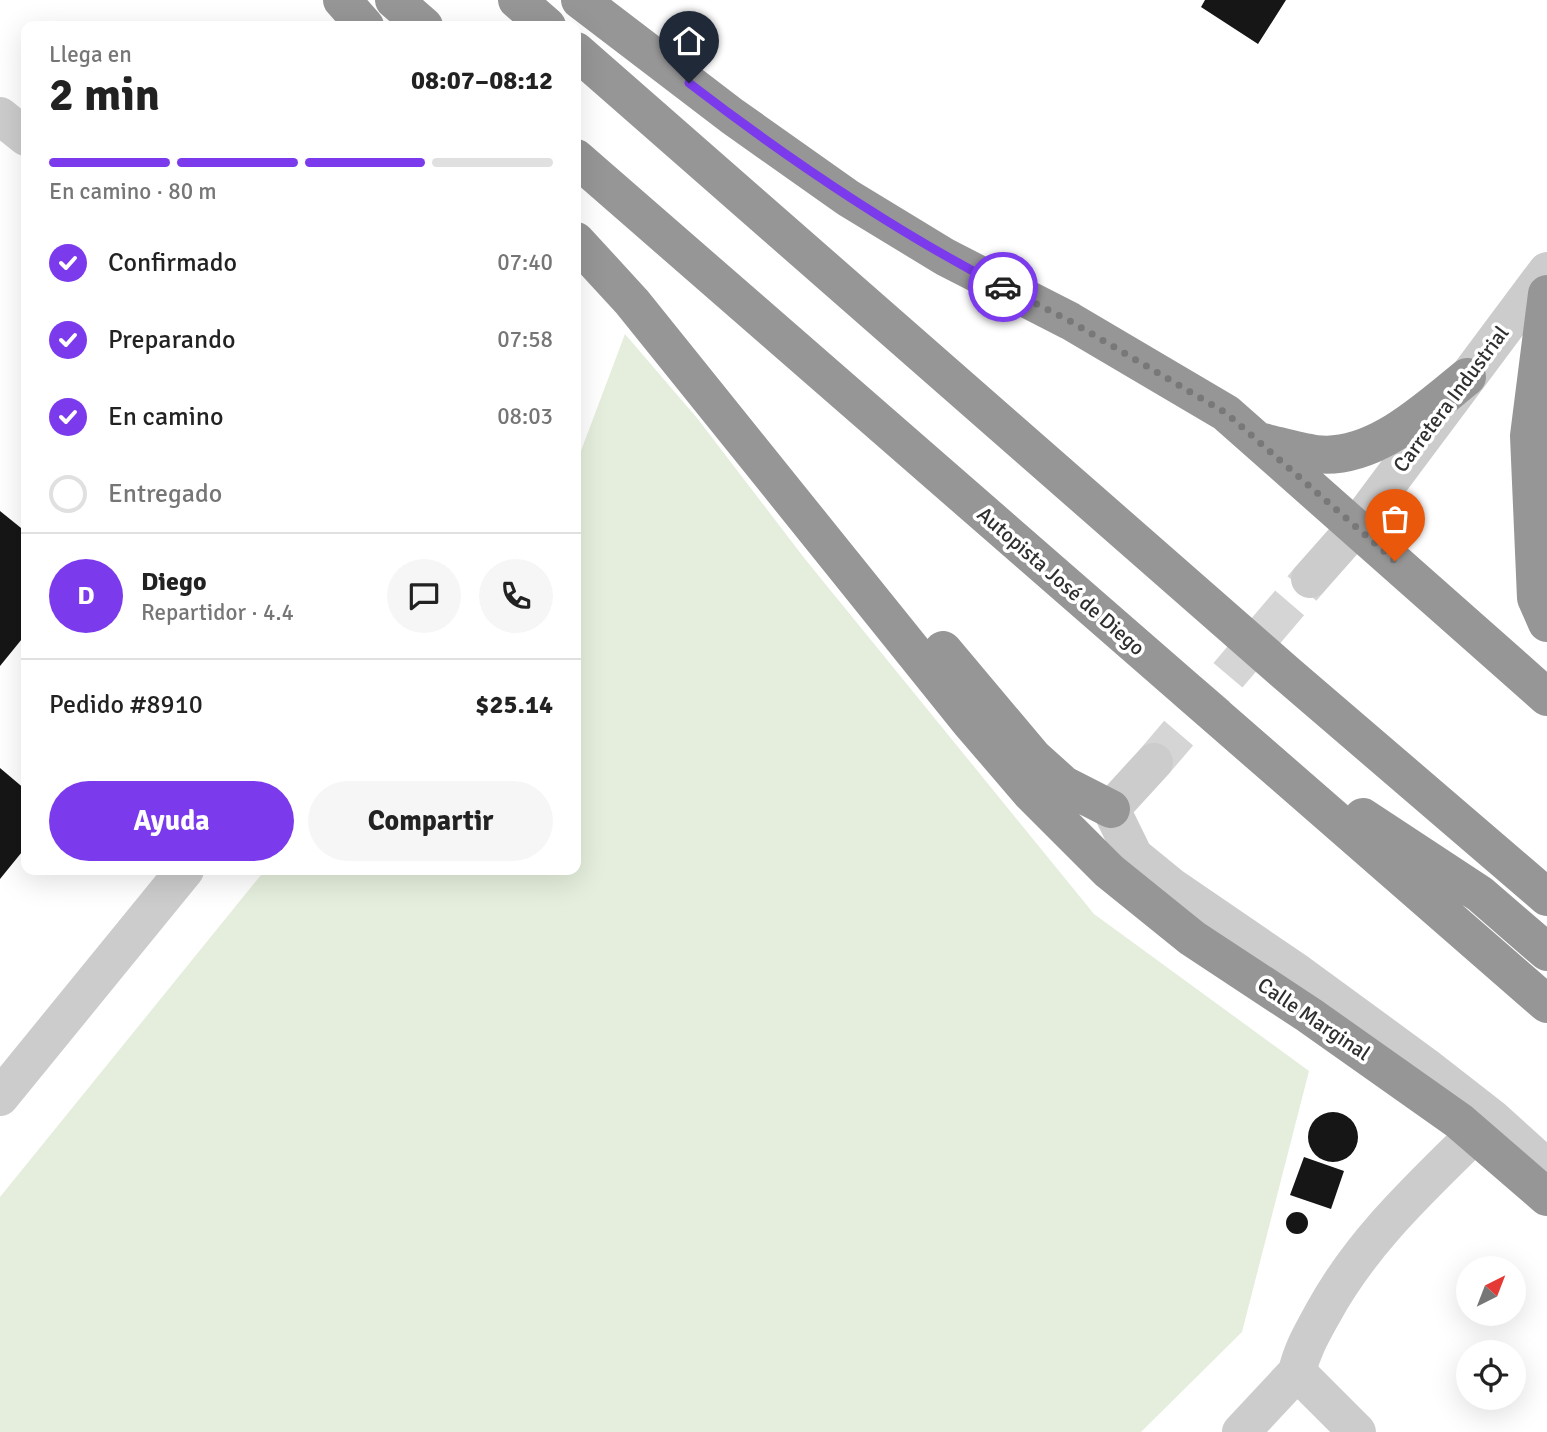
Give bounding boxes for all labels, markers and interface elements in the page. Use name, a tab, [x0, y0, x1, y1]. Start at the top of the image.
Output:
pin	[659, 11, 719, 83]
icon: home	[670, 22, 708, 60]
text: Llega en	[49, 40, 132, 69]
text: 08:07–08:12	[411, 65, 553, 97]
text: 2 min	[49, 67, 160, 123]
text: En camino · 80 m	[49, 177, 217, 206]
icon: check	[49, 244, 87, 282]
text: Confirmado	[108, 247, 237, 279]
text: 07:40	[497, 248, 553, 277]
courier	[968, 252, 1038, 322]
icon: car	[984, 268, 1022, 306]
icon: check	[49, 321, 87, 359]
street label: Carretera Industrial	[1387, 321, 1515, 477]
text: Preparando	[108, 324, 235, 356]
text: 07:58	[497, 325, 553, 354]
icon: check	[49, 398, 87, 436]
text: En camino	[108, 401, 224, 433]
text: 08:03	[497, 402, 553, 431]
text: Entregado	[108, 478, 222, 510]
pin	[1365, 489, 1425, 561]
icon: bag	[1376, 500, 1414, 538]
street label: Autopista José de Diego	[972, 501, 1150, 661]
button: chat	[387, 559, 461, 633]
button: phone	[479, 559, 553, 633]
text: Diego	[141, 566, 207, 598]
text: D	[77, 580, 95, 612]
text: Repartidor · 4.4	[141, 598, 294, 627]
text: Pedido #8910	[49, 689, 203, 721]
text: $25.14	[475, 689, 553, 721]
button: Ayuda	[49, 781, 294, 861]
button: Compartir	[308, 781, 553, 861]
street label: Calle Marginal	[1253, 972, 1375, 1066]
north arrow	[1456, 1256, 1526, 1326]
map controls	[1456, 1256, 1526, 1410]
button: locate	[1456, 1340, 1526, 1410]

